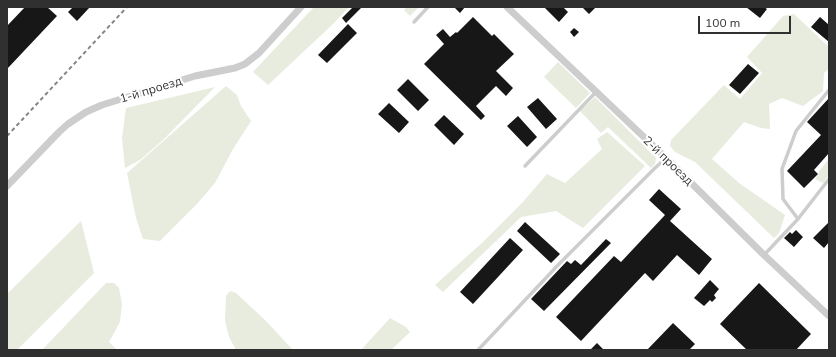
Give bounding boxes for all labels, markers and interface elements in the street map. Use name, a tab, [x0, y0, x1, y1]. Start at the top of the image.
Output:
scale bar	[700, 8, 793, 34]
text: 100 m	[705, 15, 740, 30]
street label: 1-й проезд	[118, 74, 184, 106]
street label: 2-й проезд	[640, 134, 696, 188]

